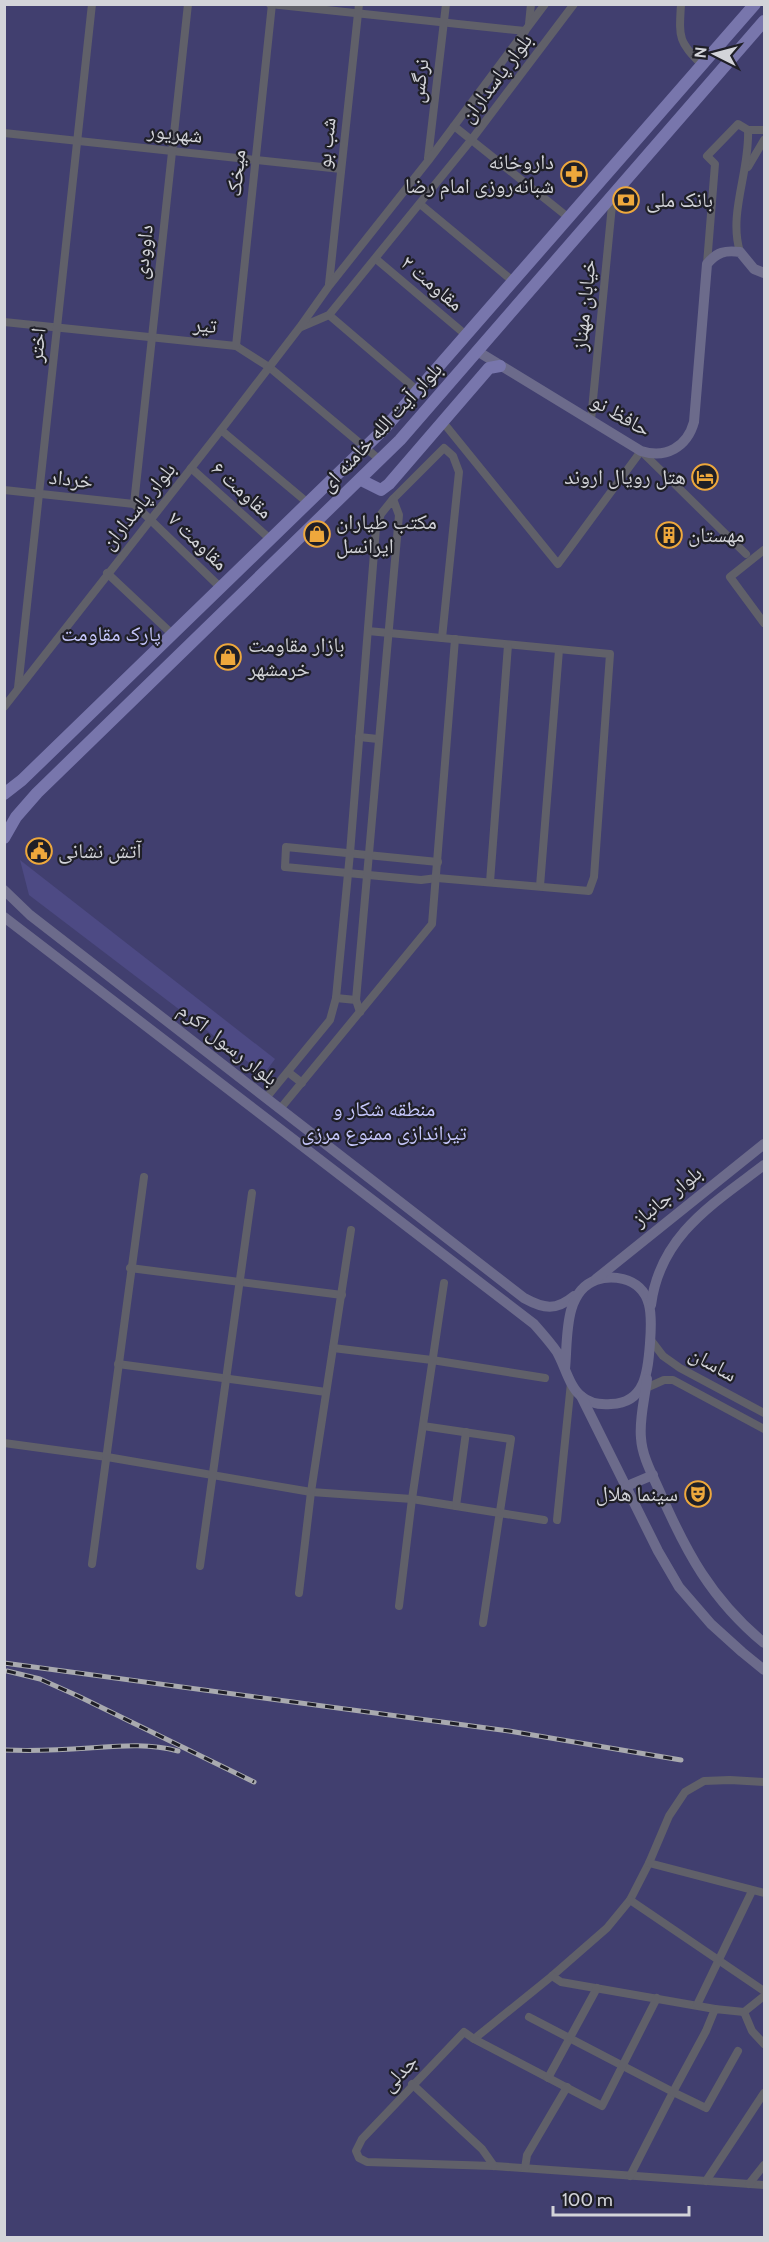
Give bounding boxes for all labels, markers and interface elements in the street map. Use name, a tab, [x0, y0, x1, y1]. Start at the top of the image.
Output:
north arrow	[685, 24, 745, 84]
street label: بلوار پاسداران	[454, 28, 537, 127]
text: N	[691, 46, 711, 59]
street label: نرگس	[403, 57, 435, 105]
street label: شب بو	[310, 116, 341, 170]
street label: شهریور	[145, 117, 204, 148]
street label: میخک	[221, 148, 250, 198]
place label: داروخانه شبانه‌روزی امام رضا	[405, 149, 554, 200]
pharmacy icon: داروخانه شبانه‌روزی امام رضا	[559, 159, 589, 189]
bank icon: بانک ملی	[611, 185, 641, 215]
place label: بانک ملی	[646, 187, 713, 213]
street label: داوودی	[127, 223, 158, 281]
street label: مقاومت ۲	[396, 249, 469, 316]
street label: خیابان مهناز	[566, 258, 601, 353]
street label: تیر	[191, 311, 218, 338]
street label: اختر	[22, 327, 51, 364]
street label: بلوار آیت الله خامنه ای	[314, 357, 447, 497]
street label: حافظ نو	[587, 388, 655, 441]
street label: مقاومت ۶	[207, 456, 278, 524]
street label: بلوار پاسداران	[95, 457, 181, 555]
hotel icon: هتل رویال اروند	[690, 462, 720, 492]
street label: خرداد	[48, 464, 94, 493]
place label: هتل رویال اروند	[564, 464, 686, 490]
street label: مقاومت ۷	[163, 506, 234, 575]
place label: مكتب طياران ايرانسل	[336, 509, 437, 559]
shop icon: مكتب طياران ايرانسل	[302, 519, 332, 549]
building icon: مهستان	[654, 520, 684, 550]
place label: مهستان	[688, 522, 745, 547]
park label: پارک مقاومت	[61, 621, 161, 646]
place label: بازار مقاومت خرمشهر	[247, 632, 345, 681]
shop icon: بازار مقاومت خرمشهر	[213, 642, 243, 672]
public building icon: آتش نشانی	[24, 836, 54, 866]
place label: آتش نشانی	[58, 838, 142, 864]
street label: بلوار رسول اکرم	[172, 997, 283, 1092]
park label: منطقه شکار و تیراندازی ممنوع مرزی	[301, 1096, 467, 1146]
street label: بلوار جانباز	[626, 1160, 707, 1232]
street label: ساسان	[685, 1340, 741, 1387]
theatre icon: سینما هلال	[683, 1479, 713, 1509]
place label: سینما هلال	[596, 1481, 678, 1506]
street label: جدلی	[375, 2049, 423, 2097]
scale bar	[553, 2179, 690, 2217]
text: 100 m	[562, 2189, 613, 2211]

